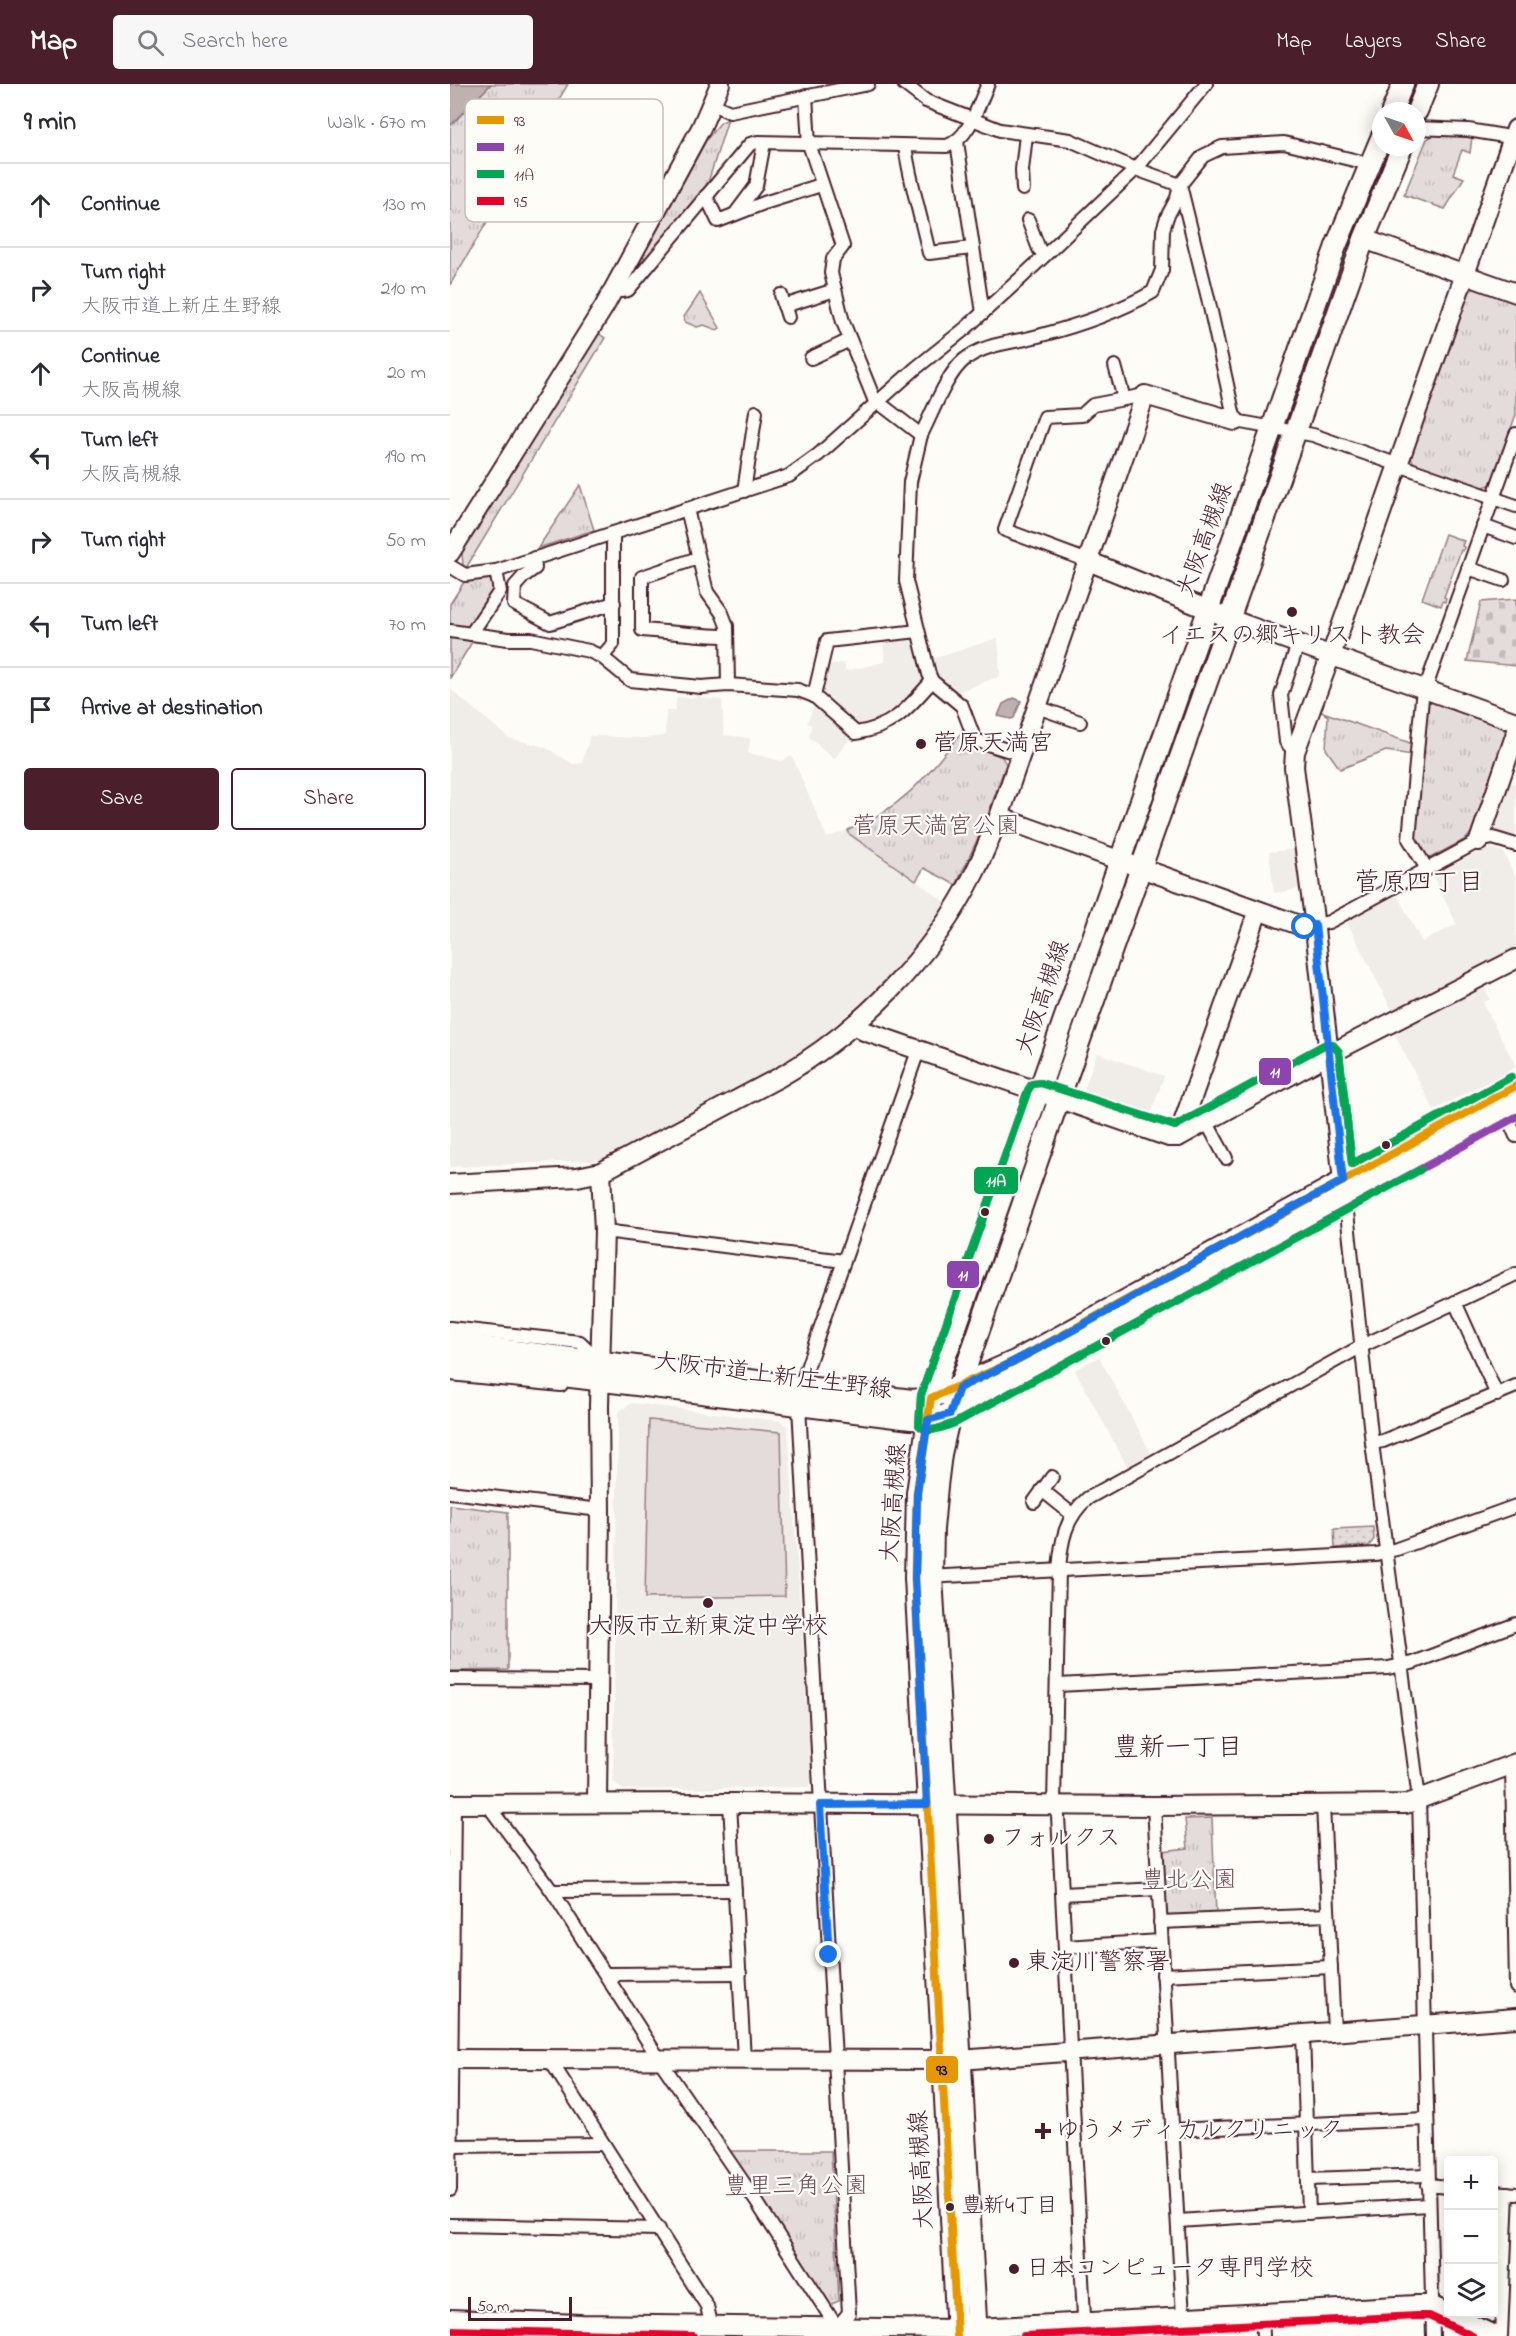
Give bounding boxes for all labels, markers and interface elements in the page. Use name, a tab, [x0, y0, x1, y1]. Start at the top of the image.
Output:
search box	[113, 15, 533, 69]
text: Map	[30, 22, 77, 63]
icon: search	[134, 26, 167, 59]
text: Search here	[182, 26, 288, 58]
text: Map	[1276, 27, 1312, 57]
text: Layers	[1345, 27, 1402, 57]
text: Share	[1435, 27, 1486, 57]
legend	[465, 99, 663, 222]
north arrow	[1372, 102, 1426, 156]
text: 9 min	[24, 104, 76, 142]
text: Walk · 670 m	[327, 109, 426, 138]
text: 93	[514, 110, 525, 134]
text: 11	[514, 137, 524, 161]
text: 11A	[514, 164, 534, 188]
icon: ahead	[24, 189, 57, 222]
text: Continue	[81, 189, 160, 221]
text: 130 m	[382, 191, 426, 220]
text: 95	[514, 191, 528, 215]
text: Turn right	[81, 257, 166, 289]
icon: right	[24, 273, 57, 306]
text: 210 m	[381, 275, 426, 304]
text: 大阪市道上新庄生野線	[81, 293, 281, 322]
text: Continue	[81, 341, 160, 373]
icon: ahead	[24, 357, 57, 390]
text: 20 m	[387, 359, 426, 388]
text: 大阪高槻線	[81, 377, 181, 406]
text: Turn left	[81, 425, 158, 457]
icon: left	[24, 441, 57, 474]
text: 190 m	[384, 443, 426, 472]
text: 大阪高槻線	[81, 461, 181, 490]
street label: 大阪高槻線	[1169, 478, 1243, 602]
icon: right	[24, 525, 57, 558]
text: Turn right	[81, 525, 166, 557]
text: 50 m	[385, 527, 426, 556]
marker: イエスの郷キリスト教会	[1285, 605, 1299, 619]
icon: left	[24, 609, 57, 642]
text: Turn left	[81, 609, 158, 641]
text: 70 m	[389, 611, 426, 640]
place label: イエスの郷キリスト教会	[1159, 619, 1425, 654]
icon: arrive	[24, 693, 57, 726]
text: Arrive at destination	[81, 693, 263, 725]
place label: 菅原天満宮	[933, 727, 1053, 762]
marker: 菅原天満宮	[914, 737, 928, 751]
button: Save	[24, 768, 219, 830]
button: Share	[231, 768, 426, 830]
park label: 菅原天満宮公園	[852, 810, 1020, 845]
district label: 菅原四丁目	[1354, 865, 1484, 903]
route start	[1291, 913, 1317, 939]
street label: 大阪高槻線	[1008, 936, 1080, 1060]
line badge: 11	[1258, 1057, 1292, 1086]
text: 11	[1270, 1061, 1281, 1085]
unlabelled marker	[1380, 1139, 1392, 1151]
line badge: 11A	[973, 1166, 1019, 1195]
text: 11A	[986, 1170, 1006, 1194]
unlabelled marker	[979, 1206, 991, 1218]
line badge: 11	[946, 1260, 980, 1289]
text: 11	[958, 1264, 969, 1288]
unlabelled marker	[1100, 1335, 1112, 1347]
street label: 大阪市道上新庄生野線	[652, 1345, 894, 1409]
street label: 大阪高槻線	[873, 1442, 917, 1564]
marker: 大阪市立新東淀中学校	[701, 1596, 715, 1610]
place label: 大阪市立新東淀中学校	[588, 1610, 828, 1645]
district label: 豊新一丁目	[1113, 1730, 1243, 1768]
place label: フォルクス	[1001, 1822, 1121, 1857]
marker: フォルクス	[982, 1832, 996, 1846]
park label: 豊北公園	[1141, 1864, 1237, 1899]
route end	[815, 1941, 841, 1967]
place label: 東淀川警察署	[1026, 1946, 1170, 1981]
marker: 東淀川警察署	[1007, 1956, 1021, 1970]
line badge: 93	[925, 2055, 959, 2084]
text: 93	[935, 2059, 948, 2083]
street label: 大阪高槻線	[902, 2109, 944, 2231]
place label: ゆうメディカルクリニック	[1056, 2114, 1343, 2149]
marker: ゆうメディカルクリニック	[1034, 2122, 1052, 2140]
map controls	[1444, 2156, 1498, 2318]
button: +	[1444, 2156, 1498, 2210]
park label: 豊里三角公園	[724, 2170, 868, 2205]
place label: 豊新4丁目	[961, 2191, 1058, 2223]
marker: 豊新4丁目	[944, 2201, 956, 2213]
button: −	[1444, 2210, 1498, 2264]
place label: 日本コンピュータ専門学校	[1026, 2252, 1314, 2287]
marker: 日本コンピュータ専門学校	[1007, 2262, 1021, 2276]
button: layers	[1444, 2264, 1498, 2318]
scale bar	[468, 2294, 572, 2322]
text: 50 m	[477, 2295, 509, 2319]

